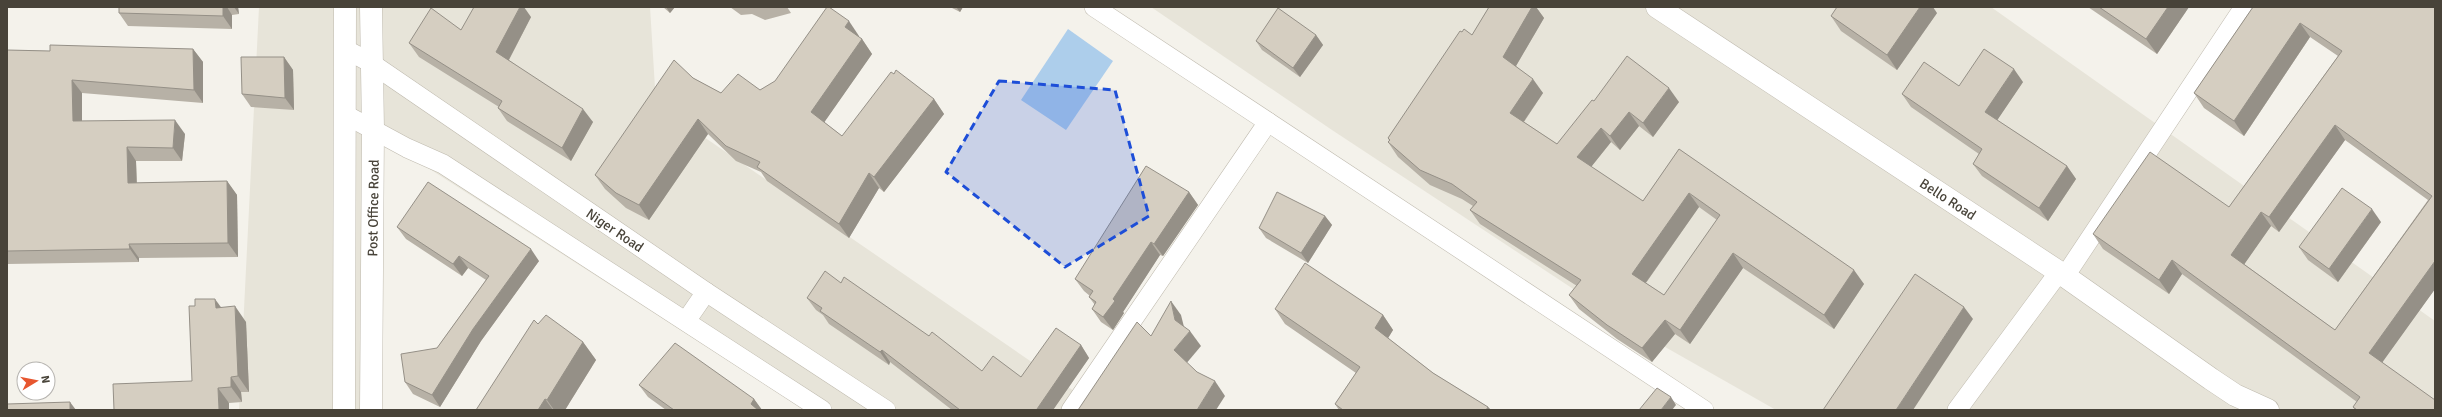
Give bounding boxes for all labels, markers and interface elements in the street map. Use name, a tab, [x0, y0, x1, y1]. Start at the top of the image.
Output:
street label: Post Office Road	[364, 159, 383, 257]
street label: Bello Road	[1916, 175, 1979, 224]
street label: Niger Road	[583, 205, 647, 256]
north arrow	[16, 361, 56, 401]
text: N	[38, 374, 52, 384]

